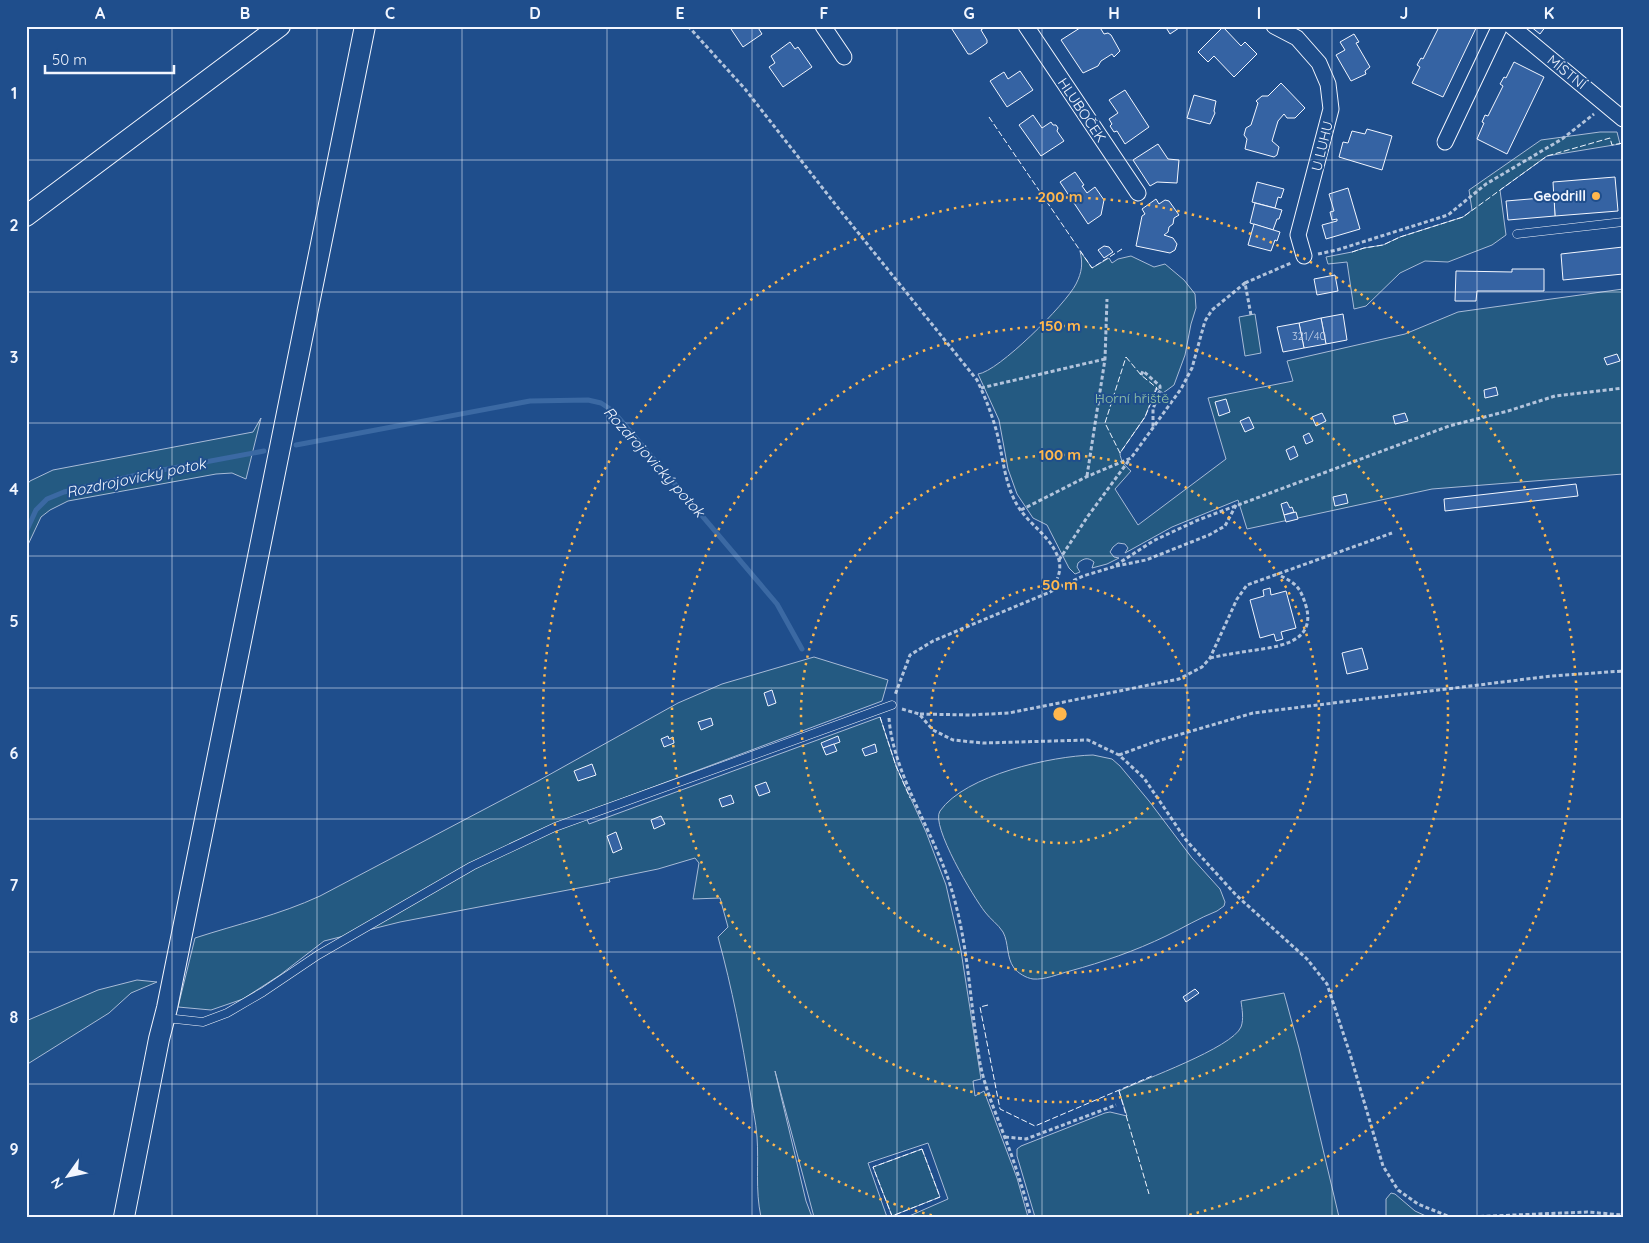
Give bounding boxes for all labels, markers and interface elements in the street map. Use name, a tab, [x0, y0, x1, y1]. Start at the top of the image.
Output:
text: A	[95, 3, 106, 23]
text: B	[240, 3, 250, 23]
text: C	[385, 3, 395, 23]
text: D	[529, 3, 541, 23]
text: E	[675, 3, 685, 23]
text: F	[820, 3, 829, 23]
text: G	[963, 3, 975, 23]
text: H	[1108, 3, 1120, 23]
text: I	[1257, 3, 1261, 23]
text: J	[1400, 3, 1408, 23]
text: K	[1544, 3, 1554, 23]
scale bar	[45, 42, 174, 74]
text: 50 m	[52, 50, 87, 69]
street label: MÍSTNÍ	[1544, 51, 1591, 93]
street label: HLUBOČEK	[1054, 74, 1110, 146]
text: 1	[11, 83, 17, 103]
street label: U LUHU	[1307, 119, 1337, 173]
text: 200 m	[1038, 187, 1083, 206]
place label: Geodrill	[1534, 187, 1586, 205]
marker: Geodrill	[1590, 190, 1602, 202]
text: 2	[9, 215, 19, 235]
text: 150 m	[1039, 316, 1081, 335]
house number: 321/40	[1292, 329, 1326, 343]
text: 3	[10, 347, 18, 367]
park label: Horní hřiště	[1095, 389, 1169, 407]
water label: Rozdrojovický potok	[600, 402, 710, 522]
text: 100 m	[1039, 445, 1081, 464]
water label: Rozdrojovický potok	[64, 453, 209, 502]
text: 4	[9, 479, 19, 499]
text: 50 m	[1042, 575, 1078, 594]
text: 5	[9, 611, 19, 631]
centre of rings	[1051, 705, 1069, 723]
text: 6	[10, 743, 19, 763]
text: 7	[10, 875, 19, 895]
text: 8	[10, 1007, 19, 1027]
text: 9	[9, 1139, 19, 1159]
north arrow	[42, 1150, 92, 1200]
text: N	[47, 1174, 67, 1192]

